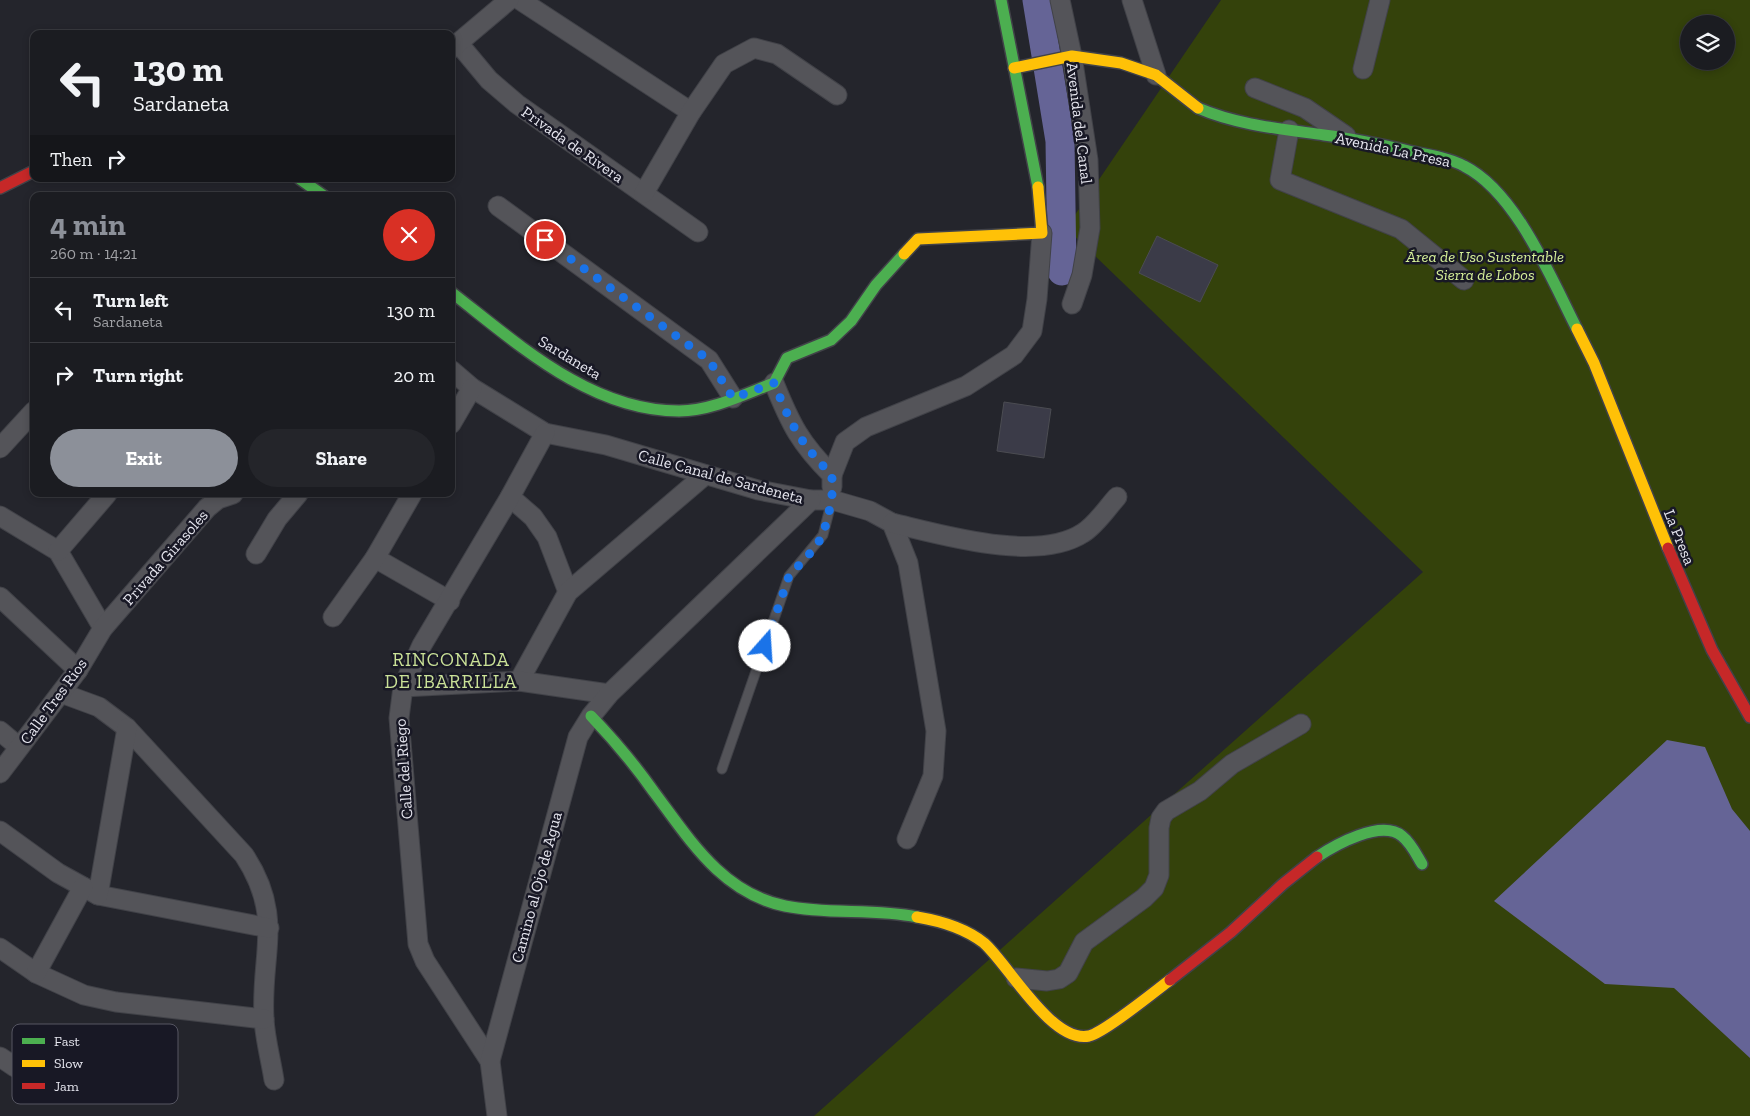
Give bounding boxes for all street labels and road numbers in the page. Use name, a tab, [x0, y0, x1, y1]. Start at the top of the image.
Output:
street label: Avenida del Canal	[1063, 61, 1096, 185]
street label: Privada de Rivera	[518, 102, 628, 187]
street label: Avenida La Presa	[1334, 128, 1452, 171]
street label: Sardaneta	[535, 331, 605, 384]
street label: Calle Canal de Sardeneta	[636, 445, 806, 508]
street label: Privada Girasoles	[119, 506, 212, 609]
street label: La Presa	[1660, 507, 1699, 568]
street label: Calle Tres Rios	[16, 655, 91, 748]
street label: Calle del Riego	[391, 718, 416, 820]
street label: Camino al Ojo de Agua	[507, 809, 566, 965]

